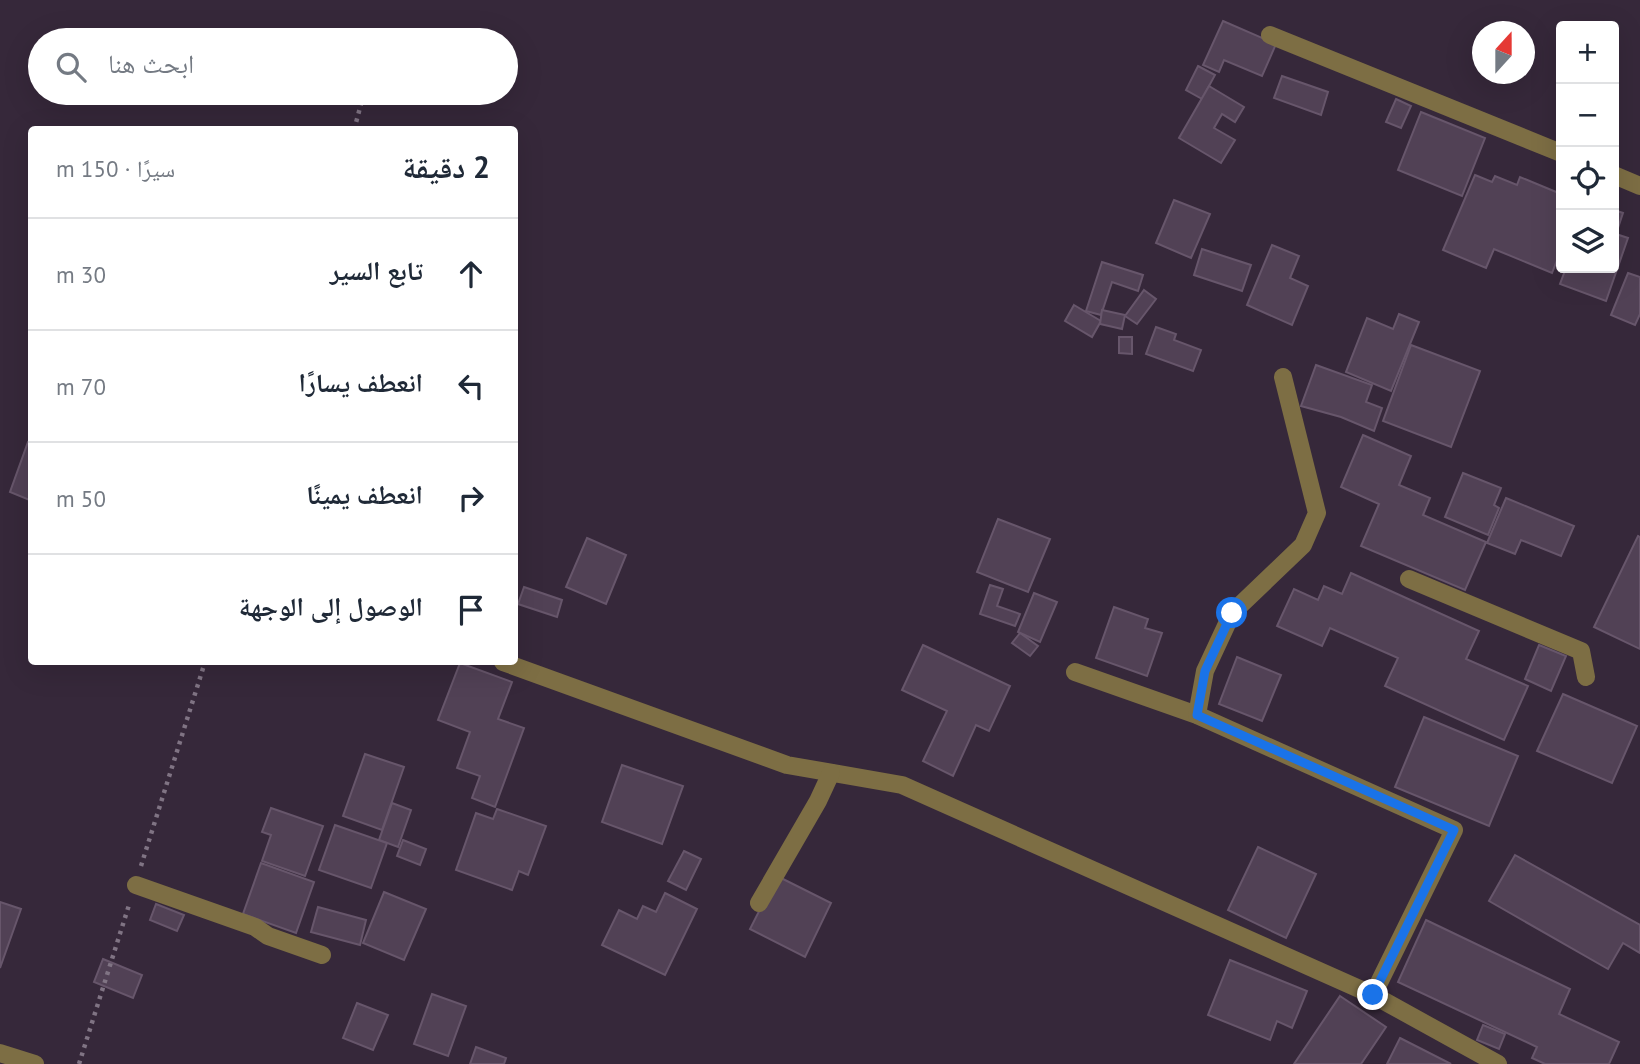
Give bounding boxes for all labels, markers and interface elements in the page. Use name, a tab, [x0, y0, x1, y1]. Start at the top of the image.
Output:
north arrow	[1472, 21, 1535, 84]
map controls	[1556, 21, 1619, 273]
button: +	[1556, 21, 1619, 84]
search box	[28, 28, 518, 105]
text: ابحث هنا	[108, 47, 194, 80]
icon: search	[52, 48, 90, 86]
button: −	[1556, 84, 1619, 147]
text: 2 دقيقة	[402, 147, 490, 186]
button: locate	[1556, 147, 1619, 210]
text: سيرًا · 150 m	[56, 154, 175, 183]
button: layers	[1556, 210, 1619, 273]
text: تابع السير	[330, 254, 423, 287]
icon: ahead	[452, 255, 490, 293]
text: 30 m	[56, 260, 106, 289]
text: انعطف يسارًا	[299, 366, 423, 399]
icon: left	[452, 367, 490, 405]
text: 70 m	[56, 372, 106, 401]
text: انعطف يمينًا	[306, 478, 423, 511]
icon: right	[452, 479, 490, 517]
text: 50 m	[56, 484, 106, 513]
text: الوصول إلى الوجهة	[239, 590, 423, 623]
icon: arrive	[452, 591, 490, 629]
route start	[1216, 597, 1247, 628]
route end	[1357, 979, 1388, 1010]

